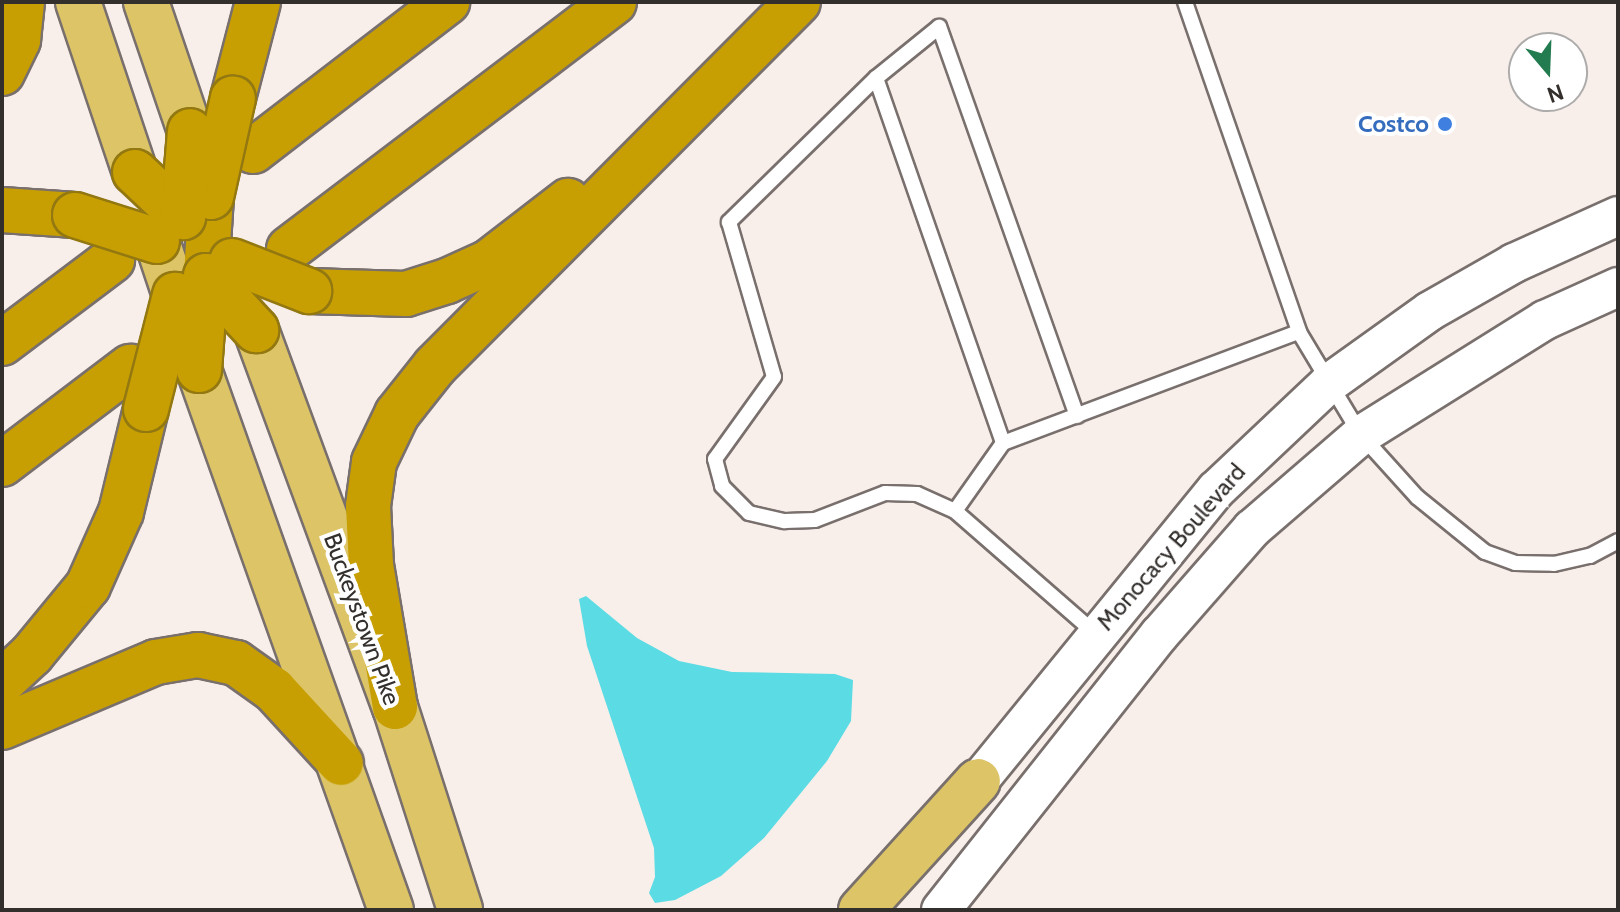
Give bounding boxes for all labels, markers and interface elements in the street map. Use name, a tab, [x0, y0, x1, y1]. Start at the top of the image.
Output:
north arrow	[1508, 32, 1588, 112]
text: N	[1544, 78, 1567, 109]
place label: Costco	[1358, 110, 1429, 138]
marker: Costco	[1436, 115, 1454, 133]
street label: Monocacy Boulevard	[1091, 458, 1251, 636]
street label: Buckeystown Pike	[318, 529, 406, 709]

